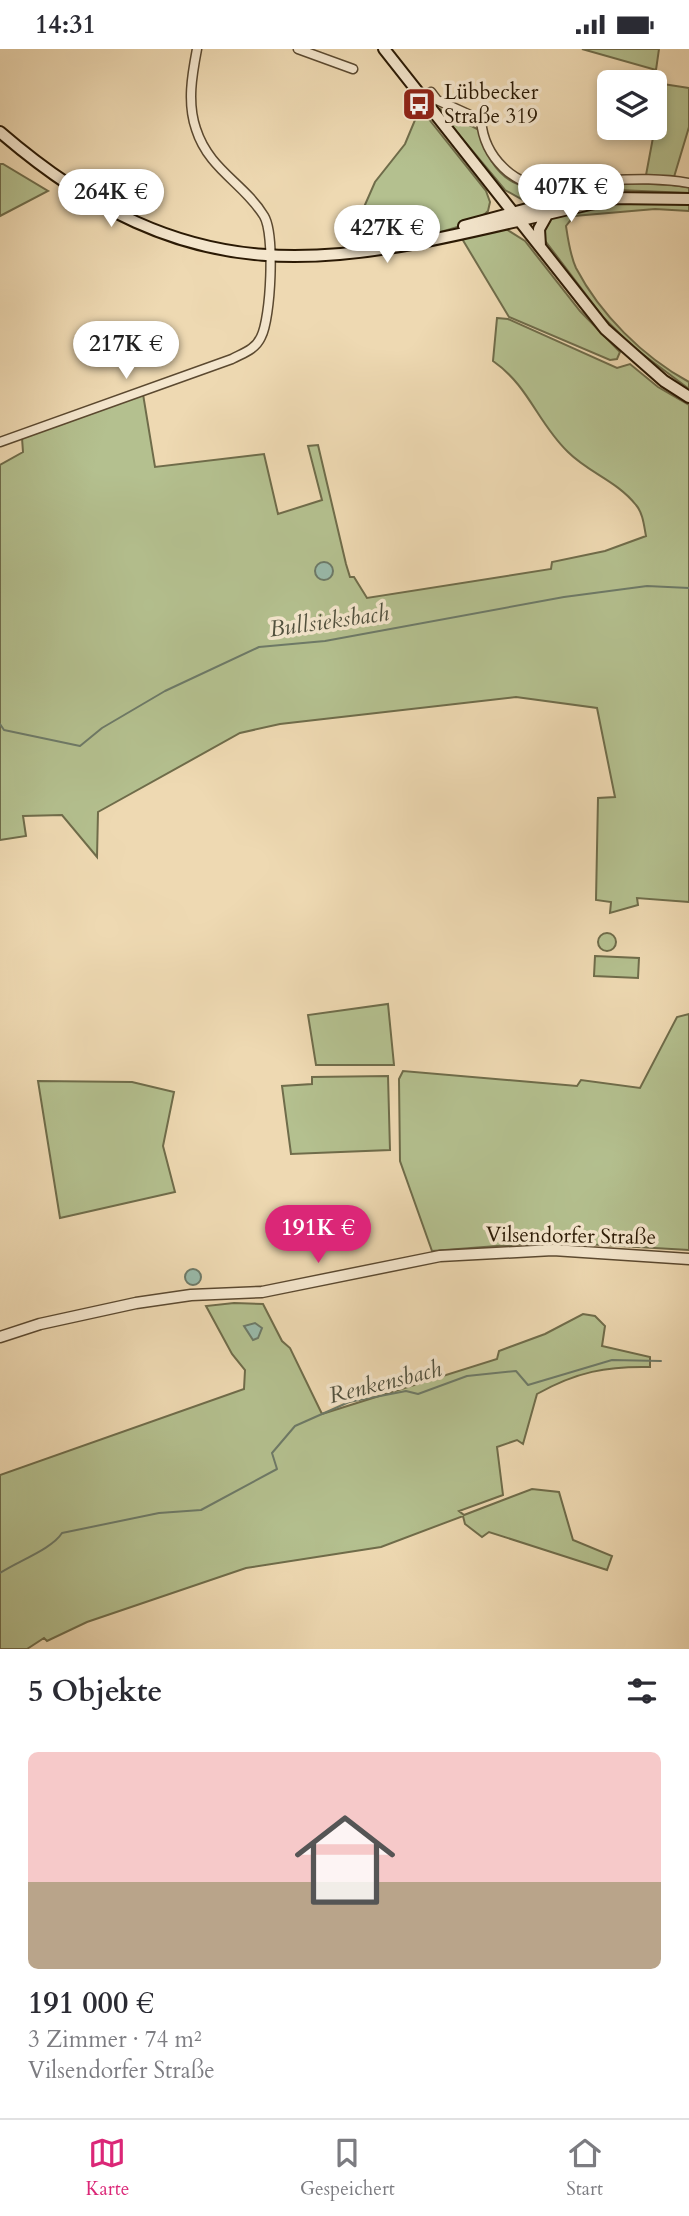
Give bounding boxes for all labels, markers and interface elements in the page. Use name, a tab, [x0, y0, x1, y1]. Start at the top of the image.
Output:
text: 14:31	[35, 7, 96, 42]
map controls	[597, 70, 667, 140]
button: layers	[597, 70, 667, 140]
place label: Lübbecker Straße 319	[444, 78, 539, 131]
bus stop icon: Lübbecker Straße 319	[400, 85, 438, 123]
pin: 407K €	[514, 165, 628, 224]
pin: 264K €	[54, 169, 168, 229]
text: 407K €	[534, 171, 608, 202]
text: 264K €	[74, 176, 148, 207]
pin: 427K €	[330, 205, 444, 265]
text: 427K €	[350, 212, 424, 243]
pin: 217K €	[69, 321, 183, 381]
text: 217K €	[89, 328, 163, 359]
water label: Bullsieksbach	[267, 597, 391, 645]
pin: 191K €	[261, 1205, 375, 1265]
text: 191K €	[281, 1212, 355, 1243]
street label: Vilsendorfer Straße	[485, 1220, 657, 1252]
water label: Renkensbach	[325, 1353, 445, 1411]
text: 5 Objekte	[28, 1671, 162, 1712]
icon: filters	[623, 1672, 661, 1710]
icon: home	[282, 1797, 408, 1923]
text: 191 000 €	[28, 1983, 154, 2024]
text: 3 Zimmer · 74 m²	[28, 2024, 202, 2055]
text: Vilsendorfer Straße	[28, 2055, 215, 2086]
tab: Karte	[85, 2134, 129, 2202]
tab: Gespeichert	[300, 2134, 395, 2202]
tab: Start	[566, 2134, 604, 2202]

